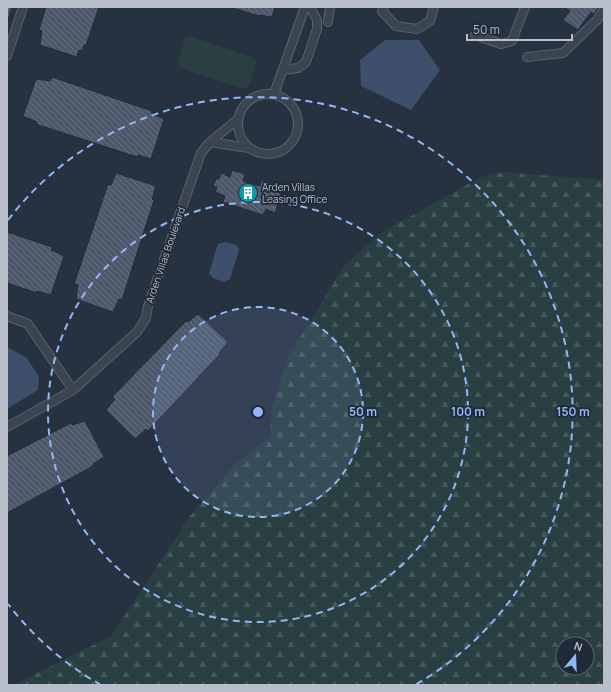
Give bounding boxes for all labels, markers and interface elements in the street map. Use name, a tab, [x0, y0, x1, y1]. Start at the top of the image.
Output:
scale bar	[467, 16, 572, 42]
text: 50 m	[473, 21, 500, 38]
place label: Arden Villas Leasing Office	[262, 180, 328, 206]
building icon: Arden Villas Leasing Office	[237, 182, 259, 204]
street label: Arden Villas Boulevard	[142, 205, 188, 305]
text: 50 m	[349, 403, 377, 420]
text: 100 m	[451, 403, 485, 420]
text: 150 m	[556, 403, 590, 420]
centre of rings	[251, 405, 265, 419]
north arrow	[555, 636, 595, 676]
text: N	[572, 638, 585, 654]

